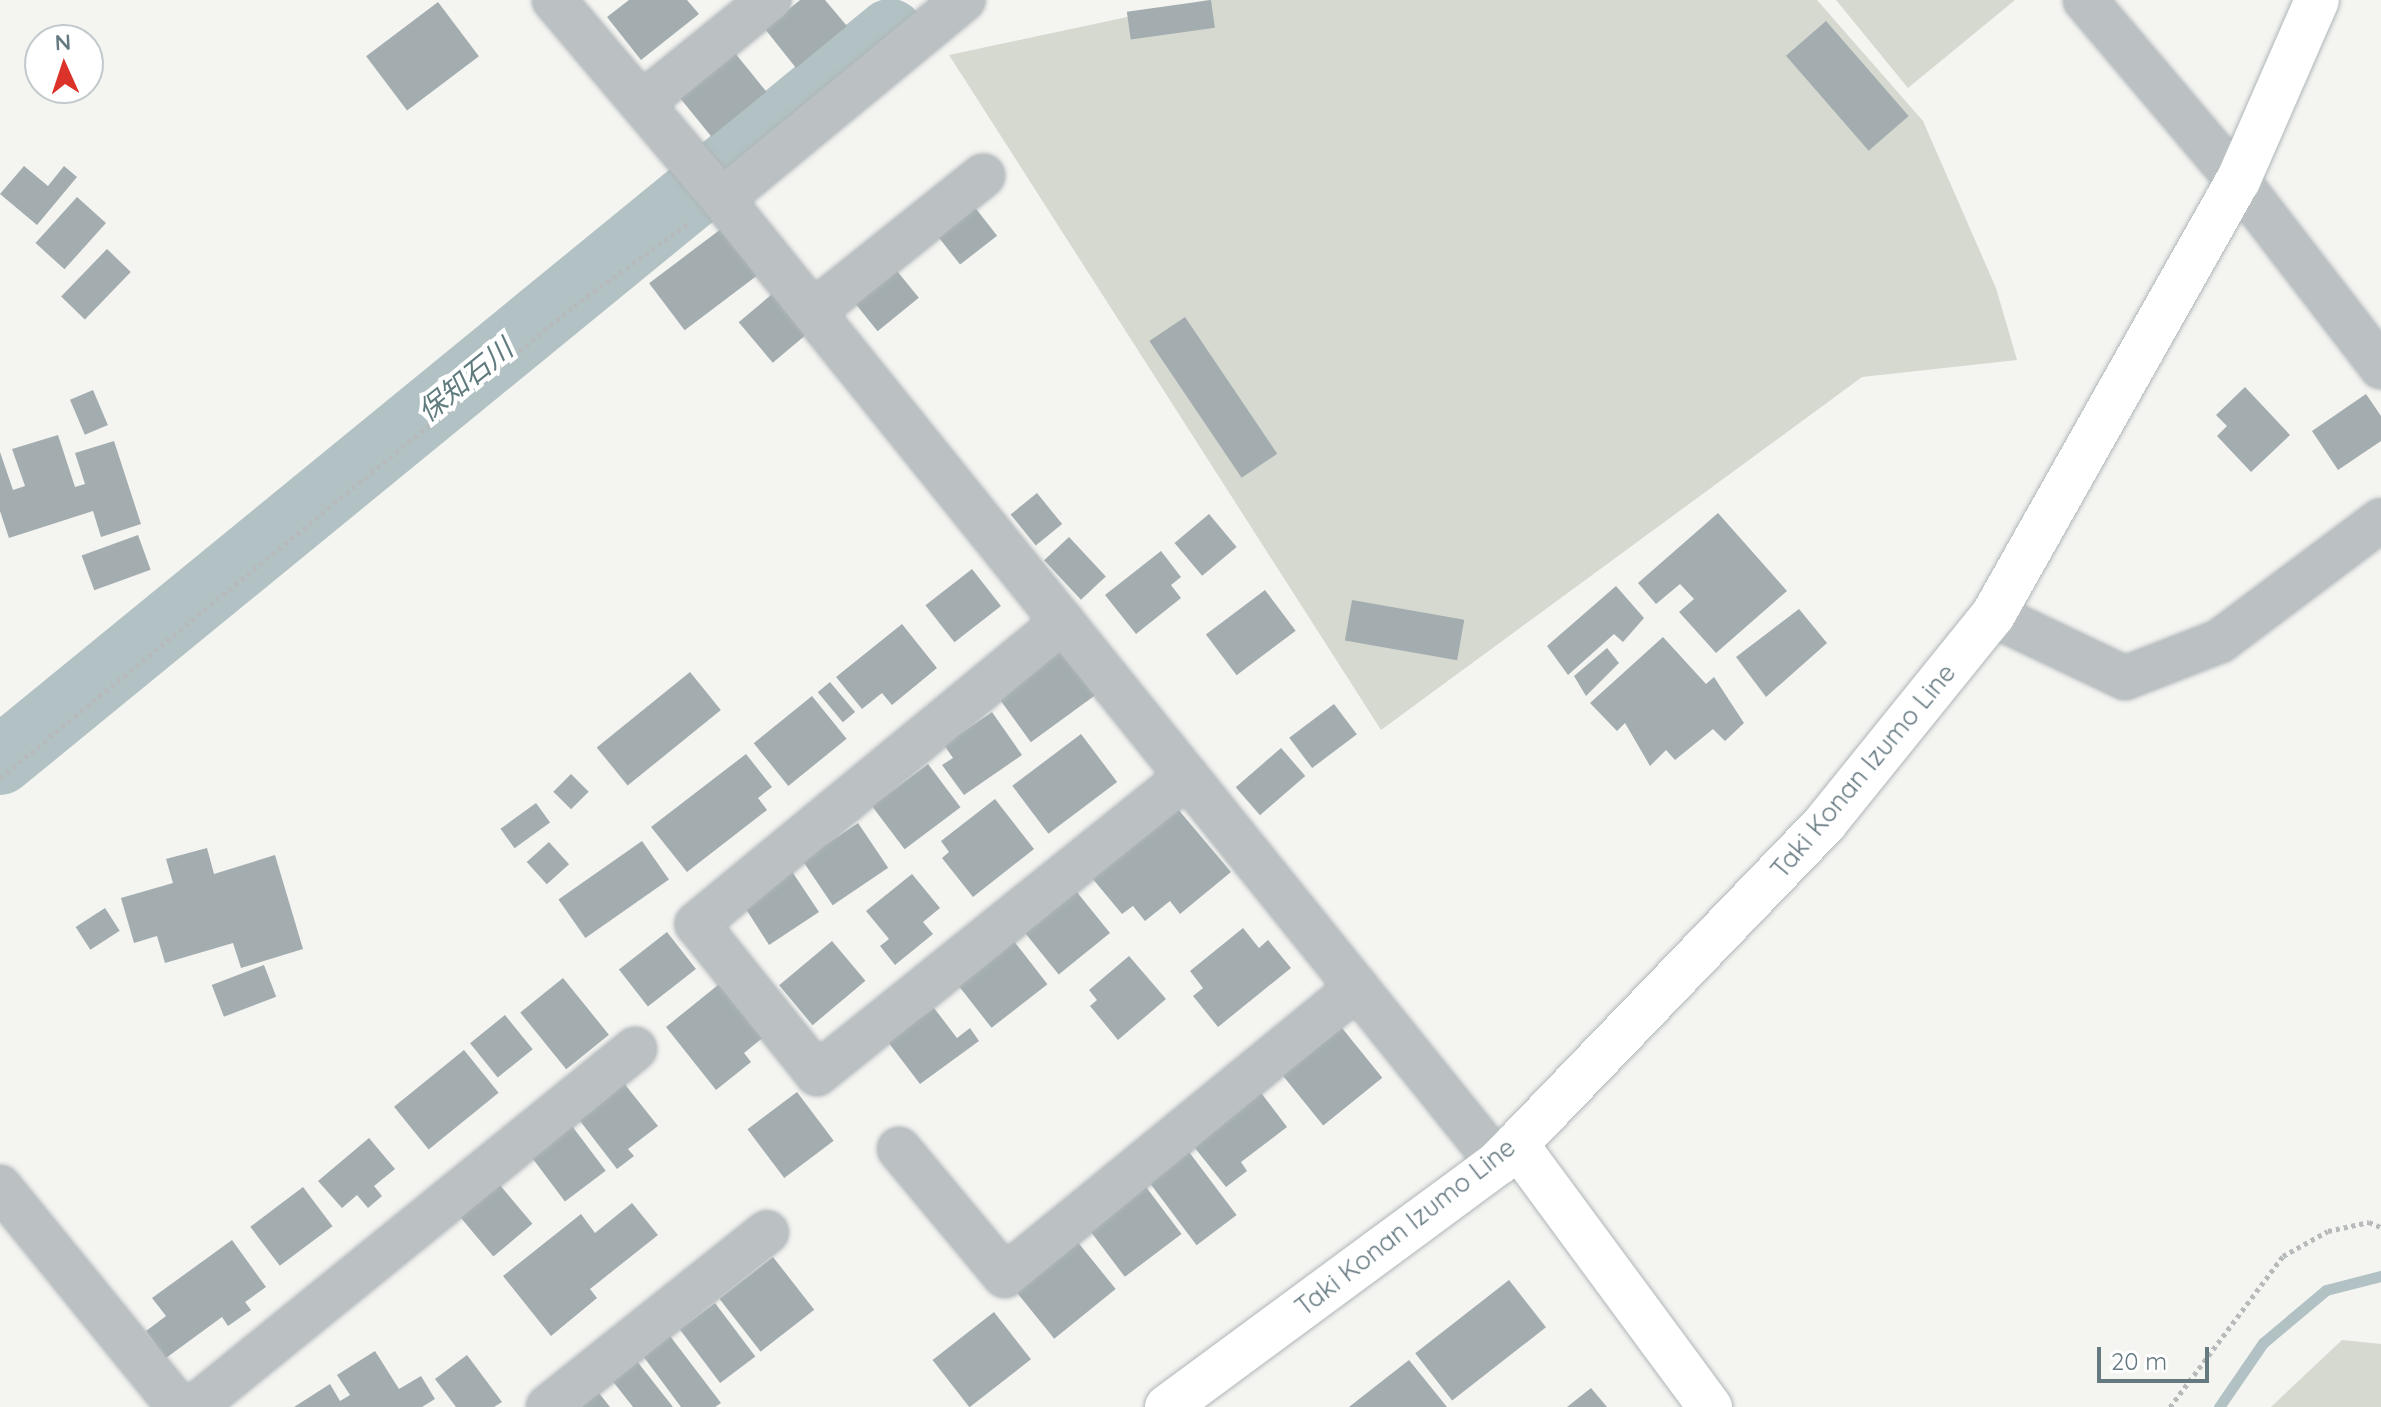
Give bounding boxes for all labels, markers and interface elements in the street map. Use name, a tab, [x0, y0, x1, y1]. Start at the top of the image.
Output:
north arrow	[24, 24, 104, 104]
text: N	[54, 28, 72, 56]
water label: 保知石川	[411, 332, 519, 428]
street label: Taki Konan Izumo Line	[1764, 657, 1962, 885]
street label: Taki Konan Izumo Line	[1289, 1131, 1521, 1323]
scale bar	[2101, 1331, 2213, 1381]
text: 20 m	[2111, 1346, 2167, 1376]

